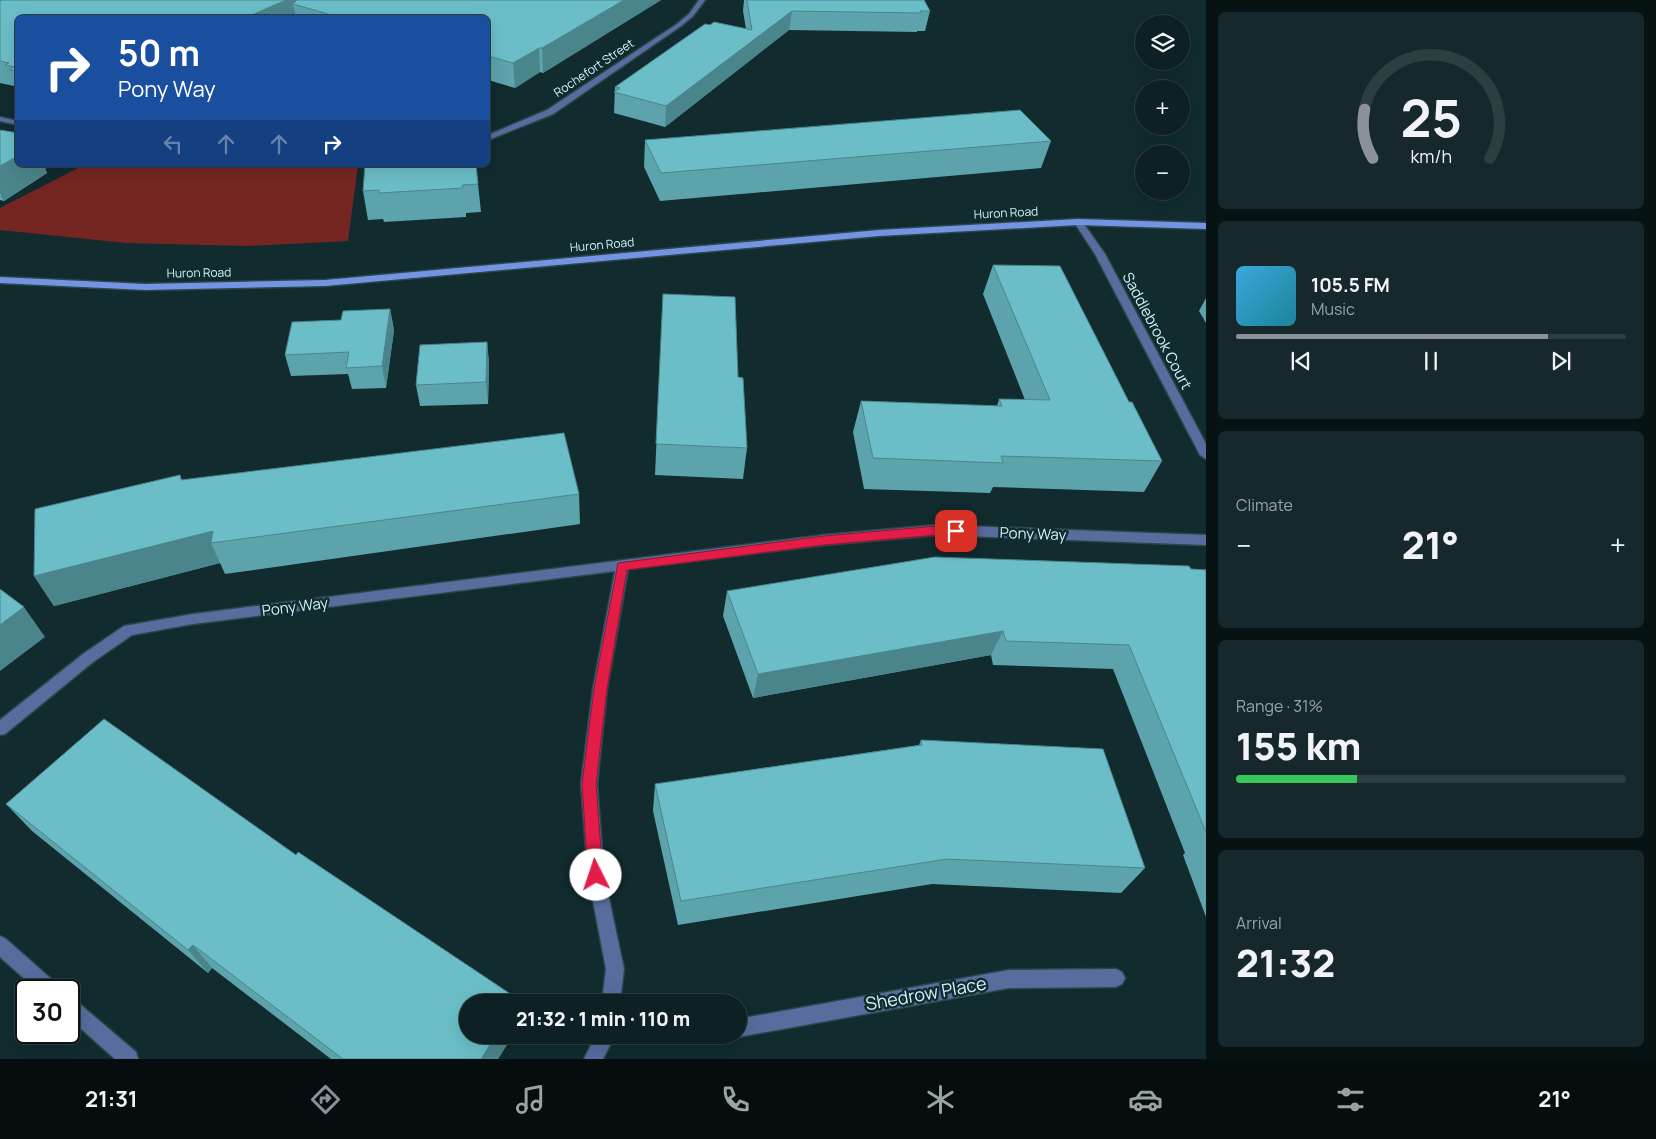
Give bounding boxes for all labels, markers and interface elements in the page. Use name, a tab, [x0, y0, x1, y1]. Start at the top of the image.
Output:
map controls	[1135, 15, 1190, 200]
button: layers	[1135, 15, 1190, 70]
text: 50 m	[118, 29, 200, 77]
street label: Rochefort Street	[550, 34, 637, 101]
icon: right	[35, 35, 100, 100]
text: Pony Way	[118, 74, 216, 104]
button: +	[1135, 80, 1190, 135]
text: 25	[1400, 82, 1462, 153]
icon: left	[159, 130, 187, 158]
icon: ahead	[212, 130, 240, 158]
icon: ahead	[265, 130, 293, 158]
icon: right	[318, 130, 346, 158]
text: km/h	[1410, 144, 1452, 168]
button: −	[1135, 145, 1190, 200]
street label: Huron Road	[973, 202, 1039, 223]
street label: Huron Road	[569, 233, 635, 256]
street label: Huron Road	[167, 263, 231, 282]
street label: Saddlebrook Court	[1118, 268, 1197, 393]
text: 105.5 FM	[1311, 272, 1390, 298]
text: Music	[1311, 298, 1355, 320]
icon: previous	[1287, 347, 1315, 375]
icon: pause	[1417, 347, 1445, 375]
icon: next	[1547, 347, 1575, 375]
text: Climate	[1236, 494, 1293, 516]
pin	[935, 510, 977, 552]
icon: arrive	[942, 517, 970, 545]
text: 21°	[1402, 518, 1459, 570]
street label: Pony Way	[999, 522, 1067, 545]
text: −	[1236, 526, 1251, 564]
text: +	[1610, 526, 1626, 564]
street label: Pony Way	[261, 592, 329, 621]
text: Range · 31%	[1236, 695, 1323, 717]
text: 155 km	[1236, 719, 1361, 771]
position arrow	[569, 848, 621, 900]
text: Arrival	[1236, 912, 1282, 934]
text: 21:32	[1236, 936, 1335, 988]
street label: Shedrow Place	[864, 971, 988, 1015]
speed limit sign: 30	[15, 979, 80, 1044]
text: 21:32 · 1 min · 110 m	[516, 1006, 690, 1032]
icon: directions	[308, 1082, 343, 1117]
icon: music	[513, 1082, 548, 1117]
icon: phone	[718, 1082, 753, 1117]
icon: climate	[923, 1082, 958, 1117]
icon: car	[1128, 1082, 1163, 1117]
icon: filters	[1333, 1082, 1368, 1117]
text: 21:31	[85, 1084, 138, 1114]
text: 21°	[1538, 1084, 1571, 1114]

